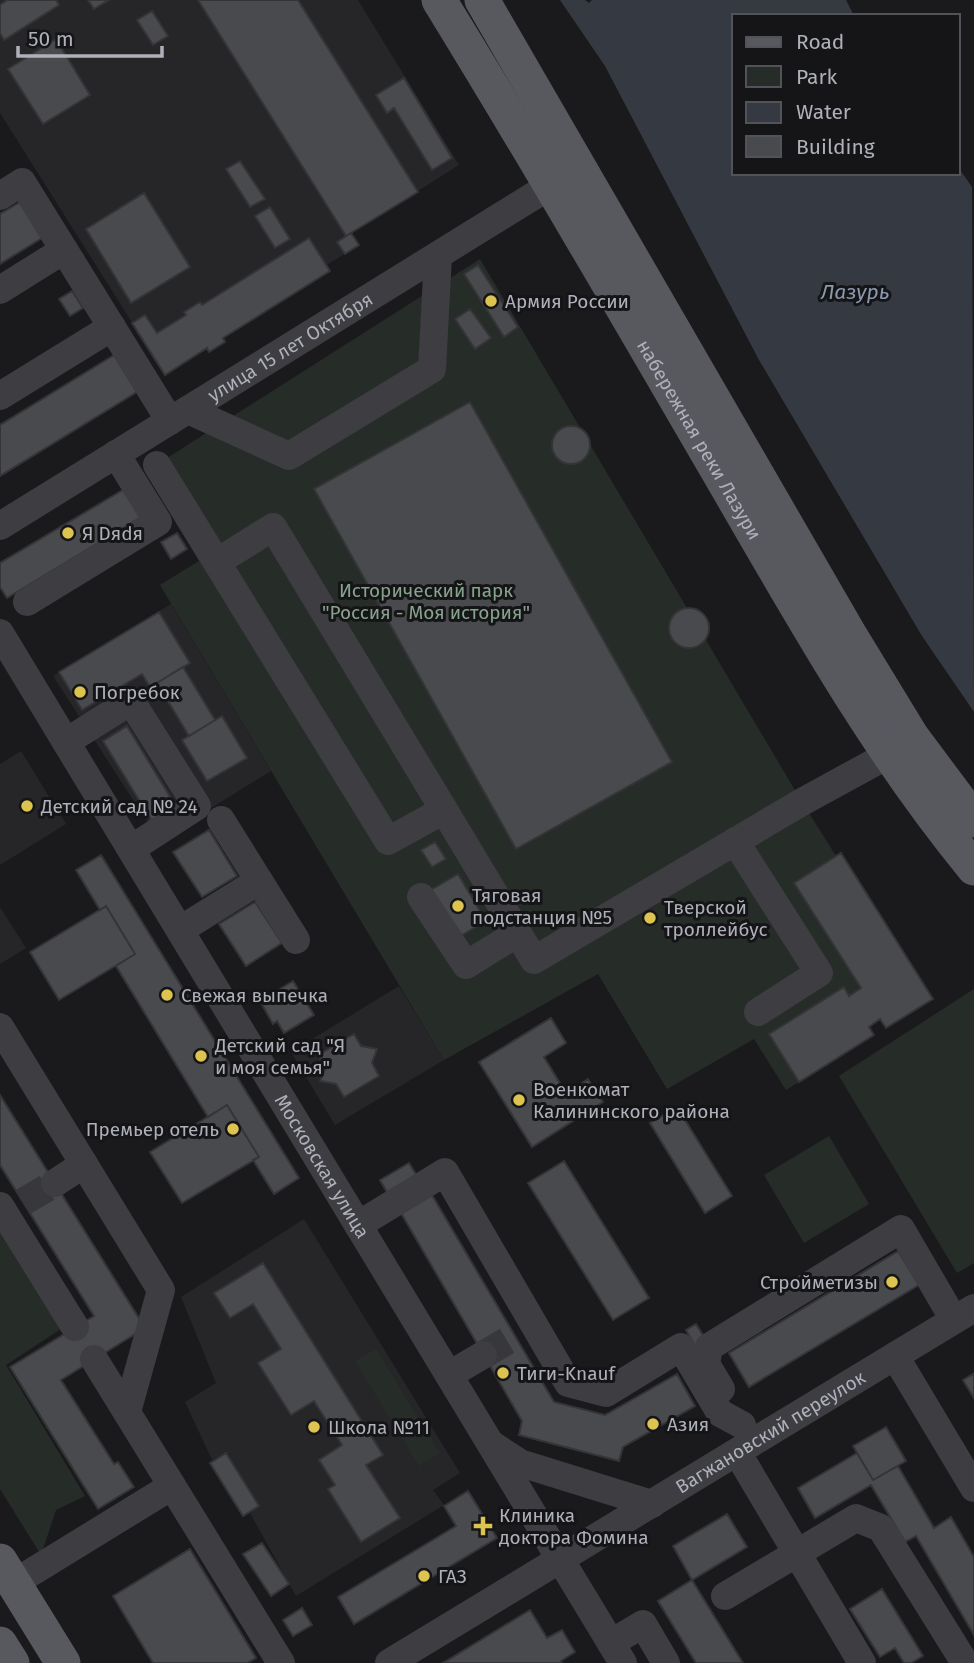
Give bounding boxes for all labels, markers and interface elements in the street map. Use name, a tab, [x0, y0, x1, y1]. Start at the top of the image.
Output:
scale bar	[18, 14, 161, 58]
legend	[732, 14, 960, 175]
text: 50 m	[28, 26, 74, 52]
text: Road	[796, 29, 844, 55]
text: Park	[796, 64, 838, 90]
text: Water	[796, 99, 851, 125]
text: Building	[796, 134, 875, 160]
water label: Лазурь	[820, 279, 889, 305]
street label: улица 15 лет Октября	[204, 287, 377, 407]
place label: Армия России	[505, 290, 629, 313]
marker: Армия России	[483, 293, 499, 309]
street label: набережная реки Лазури	[632, 336, 766, 544]
place label: Я Dяdя	[82, 522, 143, 545]
marker: Я Dяdя	[60, 525, 76, 541]
park label: Исторический парк "Россия - Моя история"	[322, 579, 530, 624]
place label: Погребок	[94, 681, 180, 704]
marker: Погребок	[72, 684, 88, 700]
place label: Детский сад № 24	[40, 795, 198, 818]
marker: Детский сад № 24	[19, 798, 35, 814]
place label: Тяговая подстанция №5	[472, 884, 612, 929]
place label: Тверской троллейбус	[664, 896, 768, 941]
marker: Тяговая подстанция №5	[450, 898, 466, 914]
marker: Тверской троллейбус	[642, 910, 658, 926]
place label: Свежая выпечка	[181, 984, 328, 1007]
marker: Свежая выпечка	[159, 987, 175, 1003]
place label: Детский сад "Я и моя семья"	[214, 1034, 345, 1079]
marker: Детский сад "Я и моя семья"	[193, 1048, 209, 1064]
place label: Военкомат Калининского района	[533, 1078, 730, 1123]
street label: Московская улица	[270, 1090, 374, 1242]
marker: Военкомат Калининского района	[511, 1092, 527, 1108]
place label: Премьер отель	[86, 1118, 219, 1141]
marker: Премьер отель	[225, 1121, 241, 1137]
place label: Стройметизы	[760, 1271, 878, 1294]
marker: Стройметизы	[884, 1274, 900, 1290]
place label: Тиги-Knauf	[517, 1362, 617, 1385]
marker: Тиги-Knauf	[495, 1365, 511, 1381]
street label: Вагжановский переулок	[671, 1366, 870, 1498]
place label: Азия	[667, 1413, 709, 1436]
place label: Школа №11	[328, 1416, 430, 1439]
marker: Азия	[645, 1416, 661, 1432]
marker: Школа №11	[306, 1419, 322, 1435]
place label: Клиника доктора Фомина	[499, 1504, 649, 1549]
marker: Клиника доктора Фомина	[473, 1516, 493, 1536]
place label: ГАЗ	[438, 1565, 467, 1588]
marker: ГАЗ	[416, 1568, 432, 1584]

